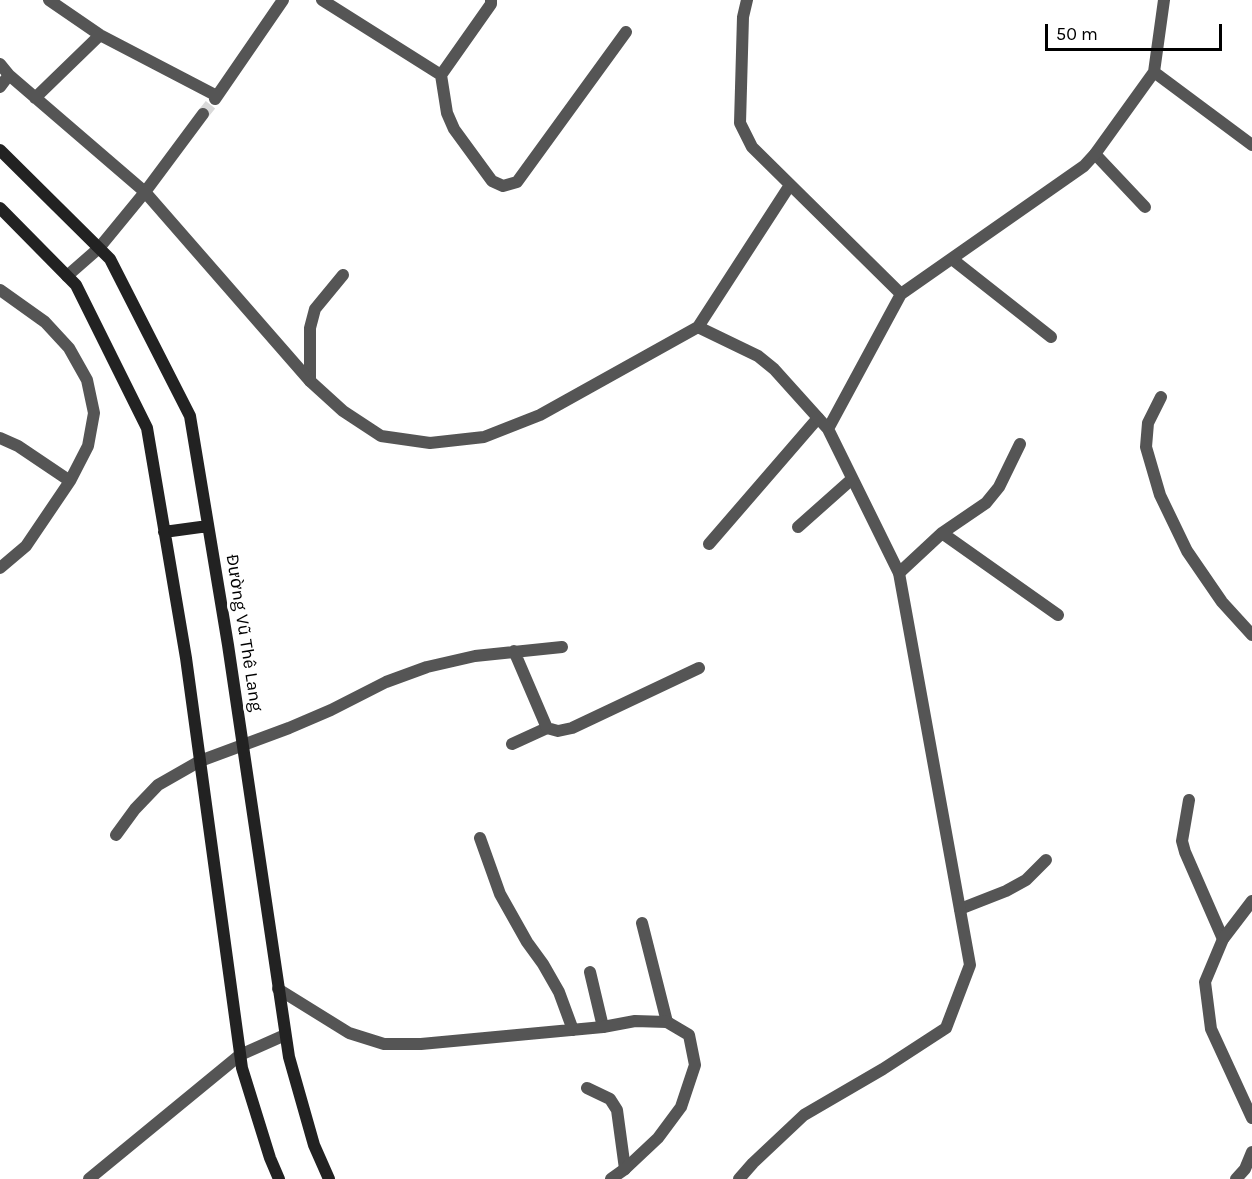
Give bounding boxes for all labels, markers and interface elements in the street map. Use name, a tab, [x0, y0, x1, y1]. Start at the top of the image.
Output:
scale bar	[1048, 12, 1225, 50]
text: 50 m	[1056, 23, 1098, 45]
street label: Đường Vũ Thê Lang	[221, 553, 267, 713]

